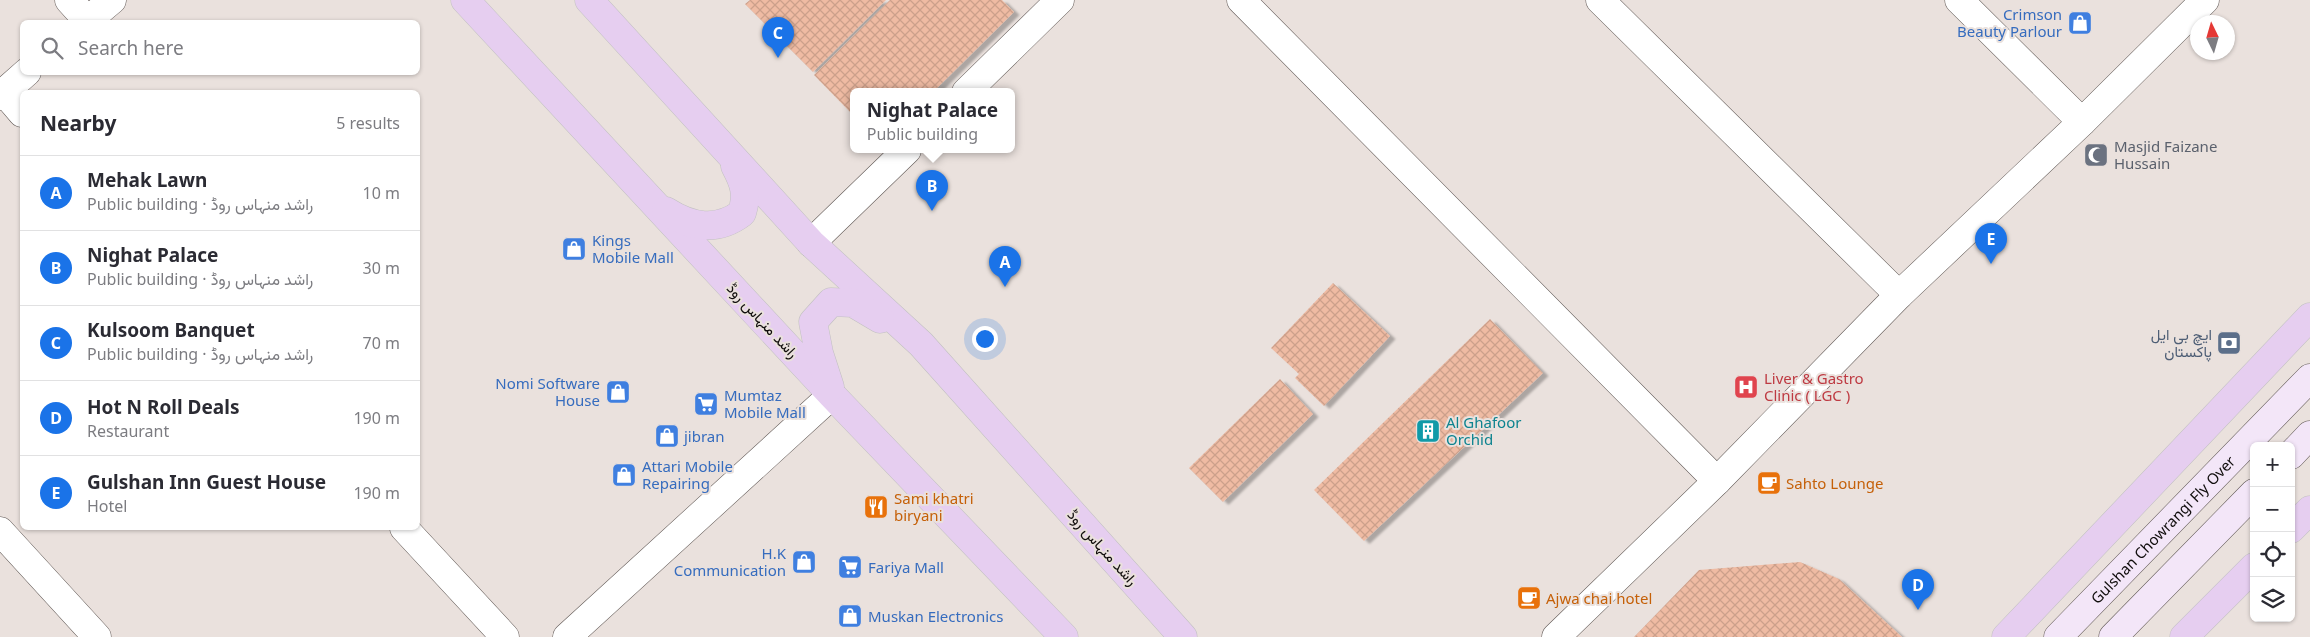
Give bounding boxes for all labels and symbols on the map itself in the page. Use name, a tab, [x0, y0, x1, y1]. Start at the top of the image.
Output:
place label: Crimson Beauty Parlour	[1957, 4, 2062, 41]
shop icon: Crimson Beauty Parlour	[2067, 10, 2093, 36]
north arrow	[2190, 15, 2235, 60]
pin: C	[762, 17, 794, 58]
place label: Masjid Faizane Hussain	[2114, 136, 2217, 173]
mosque icon: Masjid Faizane Hussain	[2083, 142, 2109, 168]
pin: B	[916, 170, 948, 211]
pin: E	[1975, 223, 2007, 264]
place label: Kings Mobile Mall	[592, 230, 674, 267]
shop icon: Kings Mobile Mall	[561, 236, 587, 262]
pin: A	[989, 246, 1021, 287]
street label: راشد منہاس روڈ	[722, 278, 803, 363]
place label: ایچ بی ایل پاکستان	[2151, 324, 2212, 362]
your location	[972, 326, 998, 352]
bank icon: ایچ بی ایل پاکستان	[2216, 330, 2242, 356]
place label: Liver & Gastro Clinic ( LGC )	[1764, 368, 1864, 405]
place label: Nomi Software House	[495, 373, 600, 410]
hospital icon: Liver & Gastro Clinic ( LGC )	[1733, 374, 1759, 400]
shop icon: Nomi Software House	[605, 379, 631, 405]
place label: Mumtaz Mobile Mall	[724, 385, 806, 422]
supermarket icon: Mumtaz Mobile Mall	[693, 391, 719, 417]
place label: Al Ghafoor Orchid	[1446, 412, 1521, 449]
building icon: Al Ghafoor Orchid	[1415, 418, 1441, 444]
shop icon: jibran	[654, 423, 680, 449]
place label: jibran	[683, 426, 725, 446]
street label: Gulshan Chowrangi Fly Over	[2086, 451, 2239, 608]
place label: Attari Mobile Repairing	[642, 456, 733, 493]
shop icon: Attari Mobile Repairing	[611, 462, 637, 488]
cafe icon: Sahto Lounge	[1756, 470, 1782, 496]
place label: Sahto Lounge	[1786, 473, 1883, 493]
place label: Sami khatri biryani	[894, 488, 974, 525]
restaurant icon: Sami khatri biryani	[863, 494, 889, 520]
street label: راشد منہاس روڈ	[1063, 505, 1143, 590]
place label: H.K Communication	[674, 543, 787, 580]
shop icon: H.K Communication	[791, 549, 817, 575]
supermarket icon: Fariya Mall	[837, 554, 863, 580]
place label: Fariya Mall	[868, 557, 944, 577]
pin: D	[1902, 569, 1934, 610]
cafe icon: Ajwa chai hotel	[1516, 585, 1542, 611]
place label: Ajwa chai hotel	[1546, 588, 1652, 608]
shop icon: Muskan Electronics	[837, 603, 863, 629]
place label: Muskan Electronics	[868, 606, 1003, 626]

